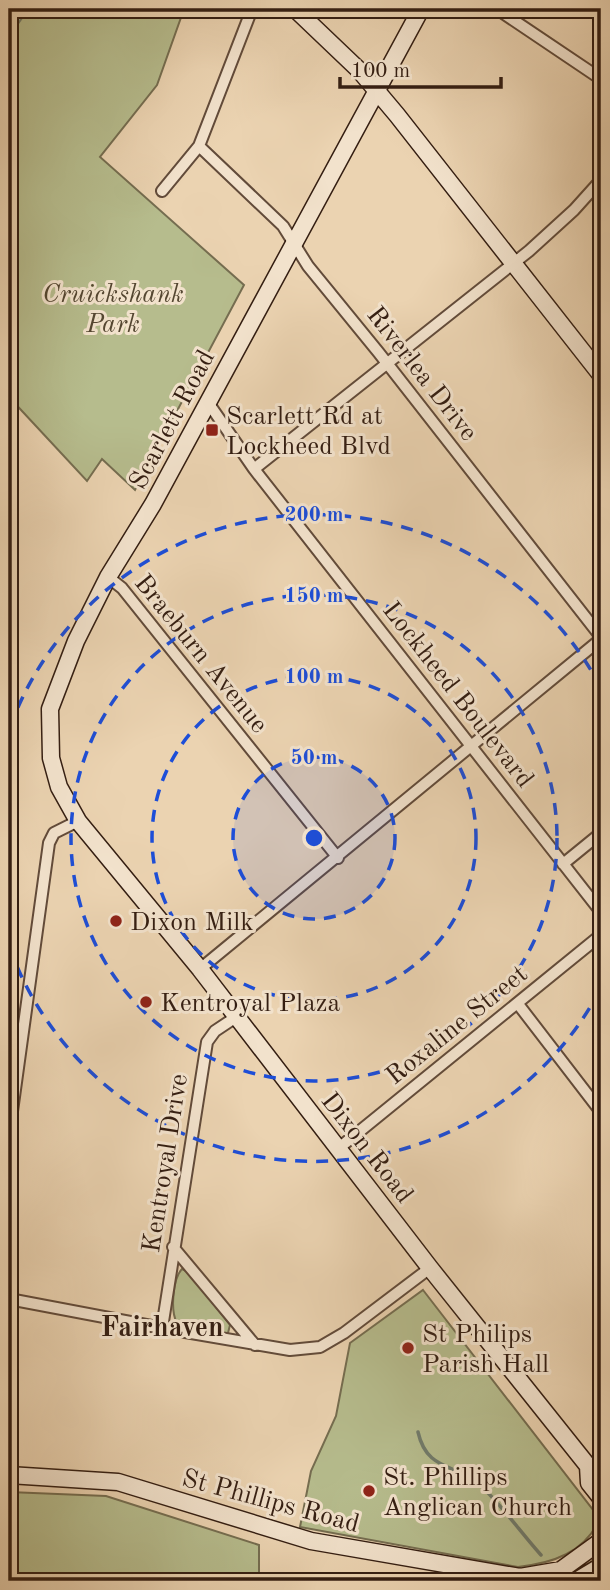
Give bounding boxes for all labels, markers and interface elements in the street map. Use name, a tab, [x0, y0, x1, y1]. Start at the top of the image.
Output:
scale bar	[340, 46, 502, 90]
text: 100 m	[351, 61, 410, 82]
park label: Cruickshank Park	[42, 282, 184, 338]
street label: Riverlea Drive	[361, 302, 482, 446]
street label: Scarlett Road	[125, 346, 220, 494]
place label: Scarlett Rd at Lockheed Blvd	[226, 404, 391, 460]
marker: Scarlett Rd at Lockheed Blvd	[204, 422, 220, 438]
text: 200 m	[284, 505, 344, 526]
street label: Braeburn Avenue	[129, 570, 272, 738]
text: 150 m	[284, 586, 344, 607]
street label: Lockheed Boulevard	[377, 597, 538, 793]
text: 100 m	[284, 667, 344, 688]
text: 50 m	[290, 748, 338, 769]
centre of rings	[302, 826, 326, 850]
place label: Dixon Milk	[130, 910, 254, 936]
marker: Dixon Milk	[108, 913, 124, 929]
street label: Roxaline Street	[382, 961, 533, 1090]
place label: Kentroyal Plaza	[160, 991, 340, 1017]
marker: Kentroyal Plaza	[138, 994, 154, 1010]
street label: Kentroyal Drive	[139, 1072, 193, 1255]
street label: Dixon Road	[315, 1088, 417, 1208]
district label: Fairhaven	[100, 1315, 224, 1343]
place label: St Philips Parish Hall	[422, 1322, 549, 1378]
marker: St Philips Parish Hall	[400, 1340, 416, 1356]
place label: St. Phillips Anglican Church	[383, 1465, 572, 1521]
street label: St Phillips Road	[179, 1466, 362, 1538]
marker: St. Phillips Anglican Church	[361, 1483, 377, 1499]

